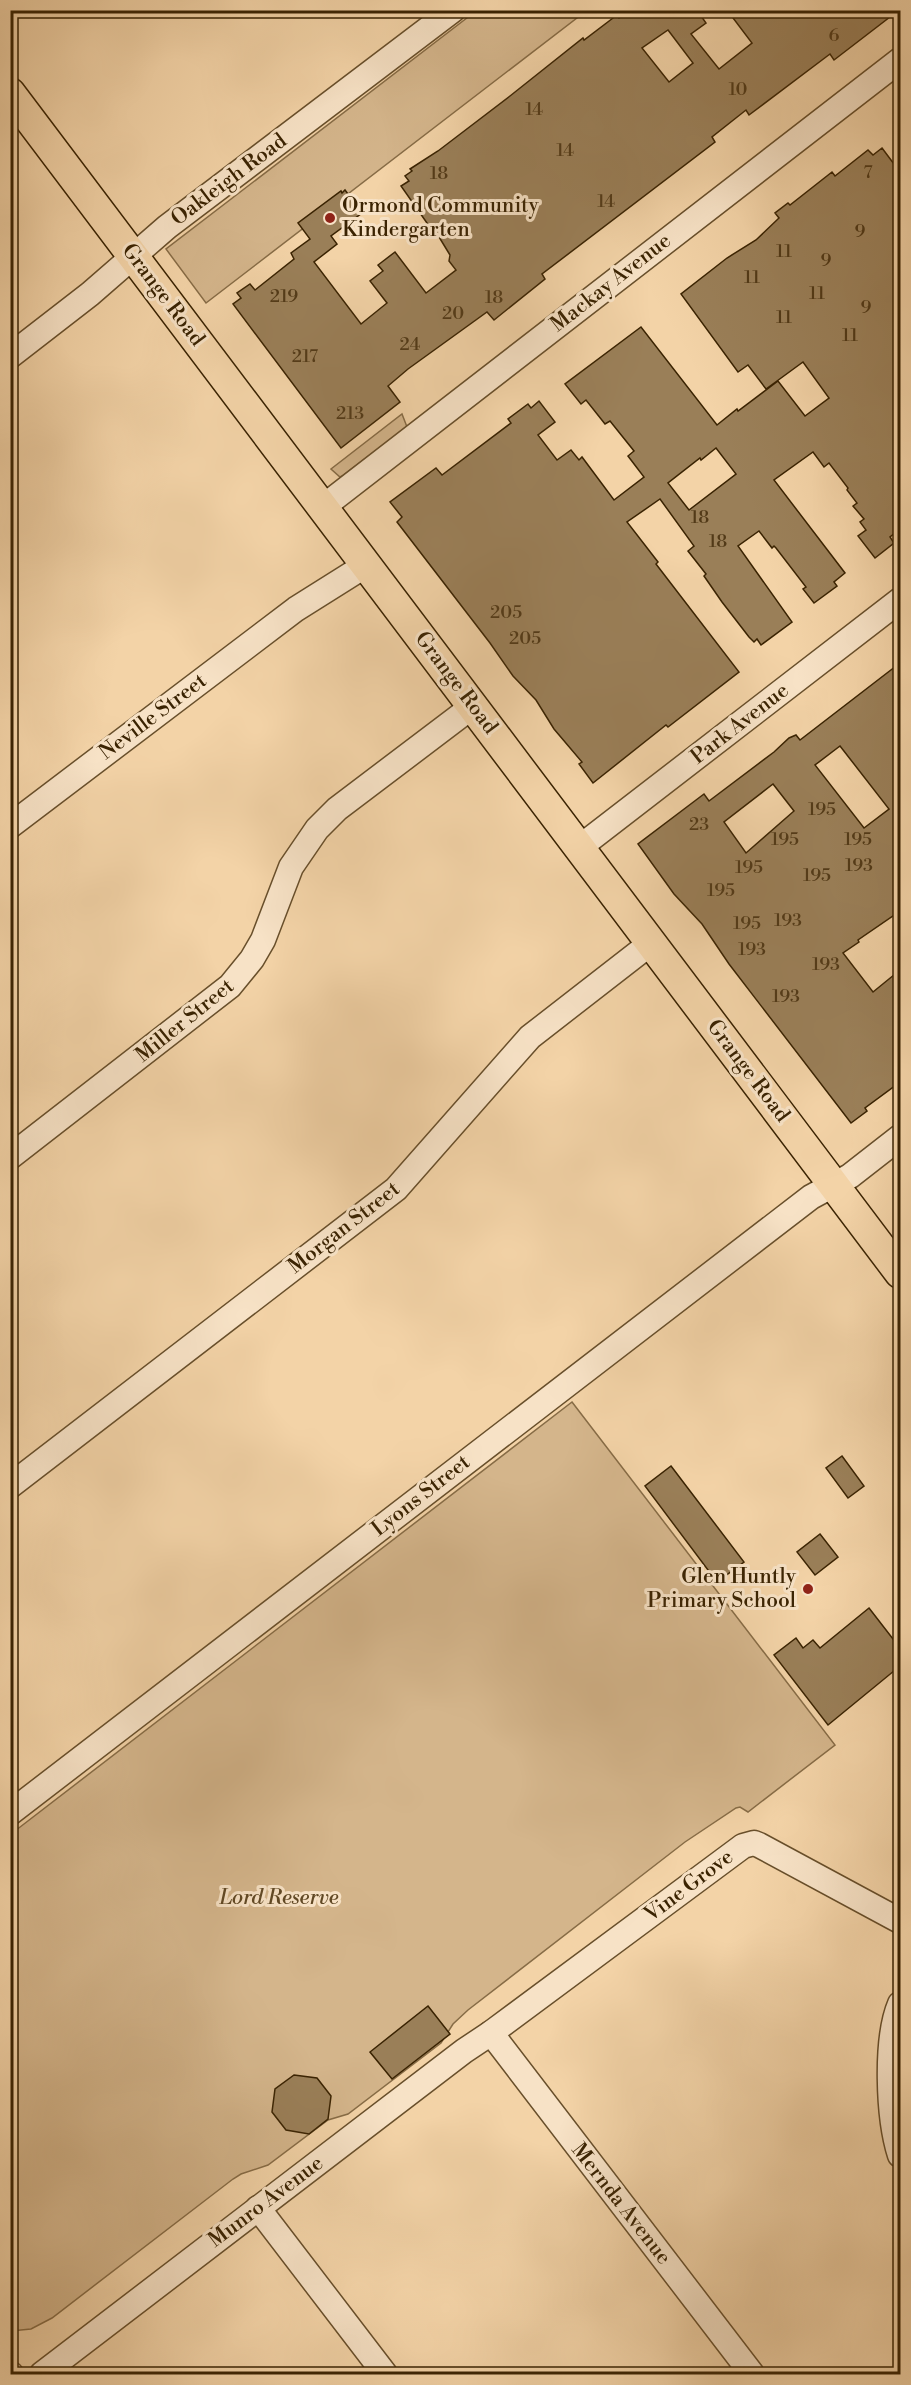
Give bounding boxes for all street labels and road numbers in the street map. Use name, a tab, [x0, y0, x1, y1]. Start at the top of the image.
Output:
street label: Oakleigh Road	[166, 128, 292, 232]
street label: Mackay Avenue	[546, 228, 676, 338]
street label: Grange Road	[116, 239, 210, 352]
street label: Grange Road	[409, 627, 503, 740]
street label: Neville Street	[94, 668, 212, 766]
street label: Park Avenue	[686, 678, 794, 770]
street label: Miller Street	[131, 973, 240, 1069]
street label: Grange Road	[701, 1015, 795, 1128]
street label: Morgan Street	[283, 1176, 406, 1280]
street label: Lyons Street	[366, 1449, 476, 1543]
street label: Vine Grove	[639, 1844, 739, 1928]
street label: Mernda Avenue	[565, 2138, 677, 2270]
street label: Munro Avenue	[203, 2150, 329, 2254]

